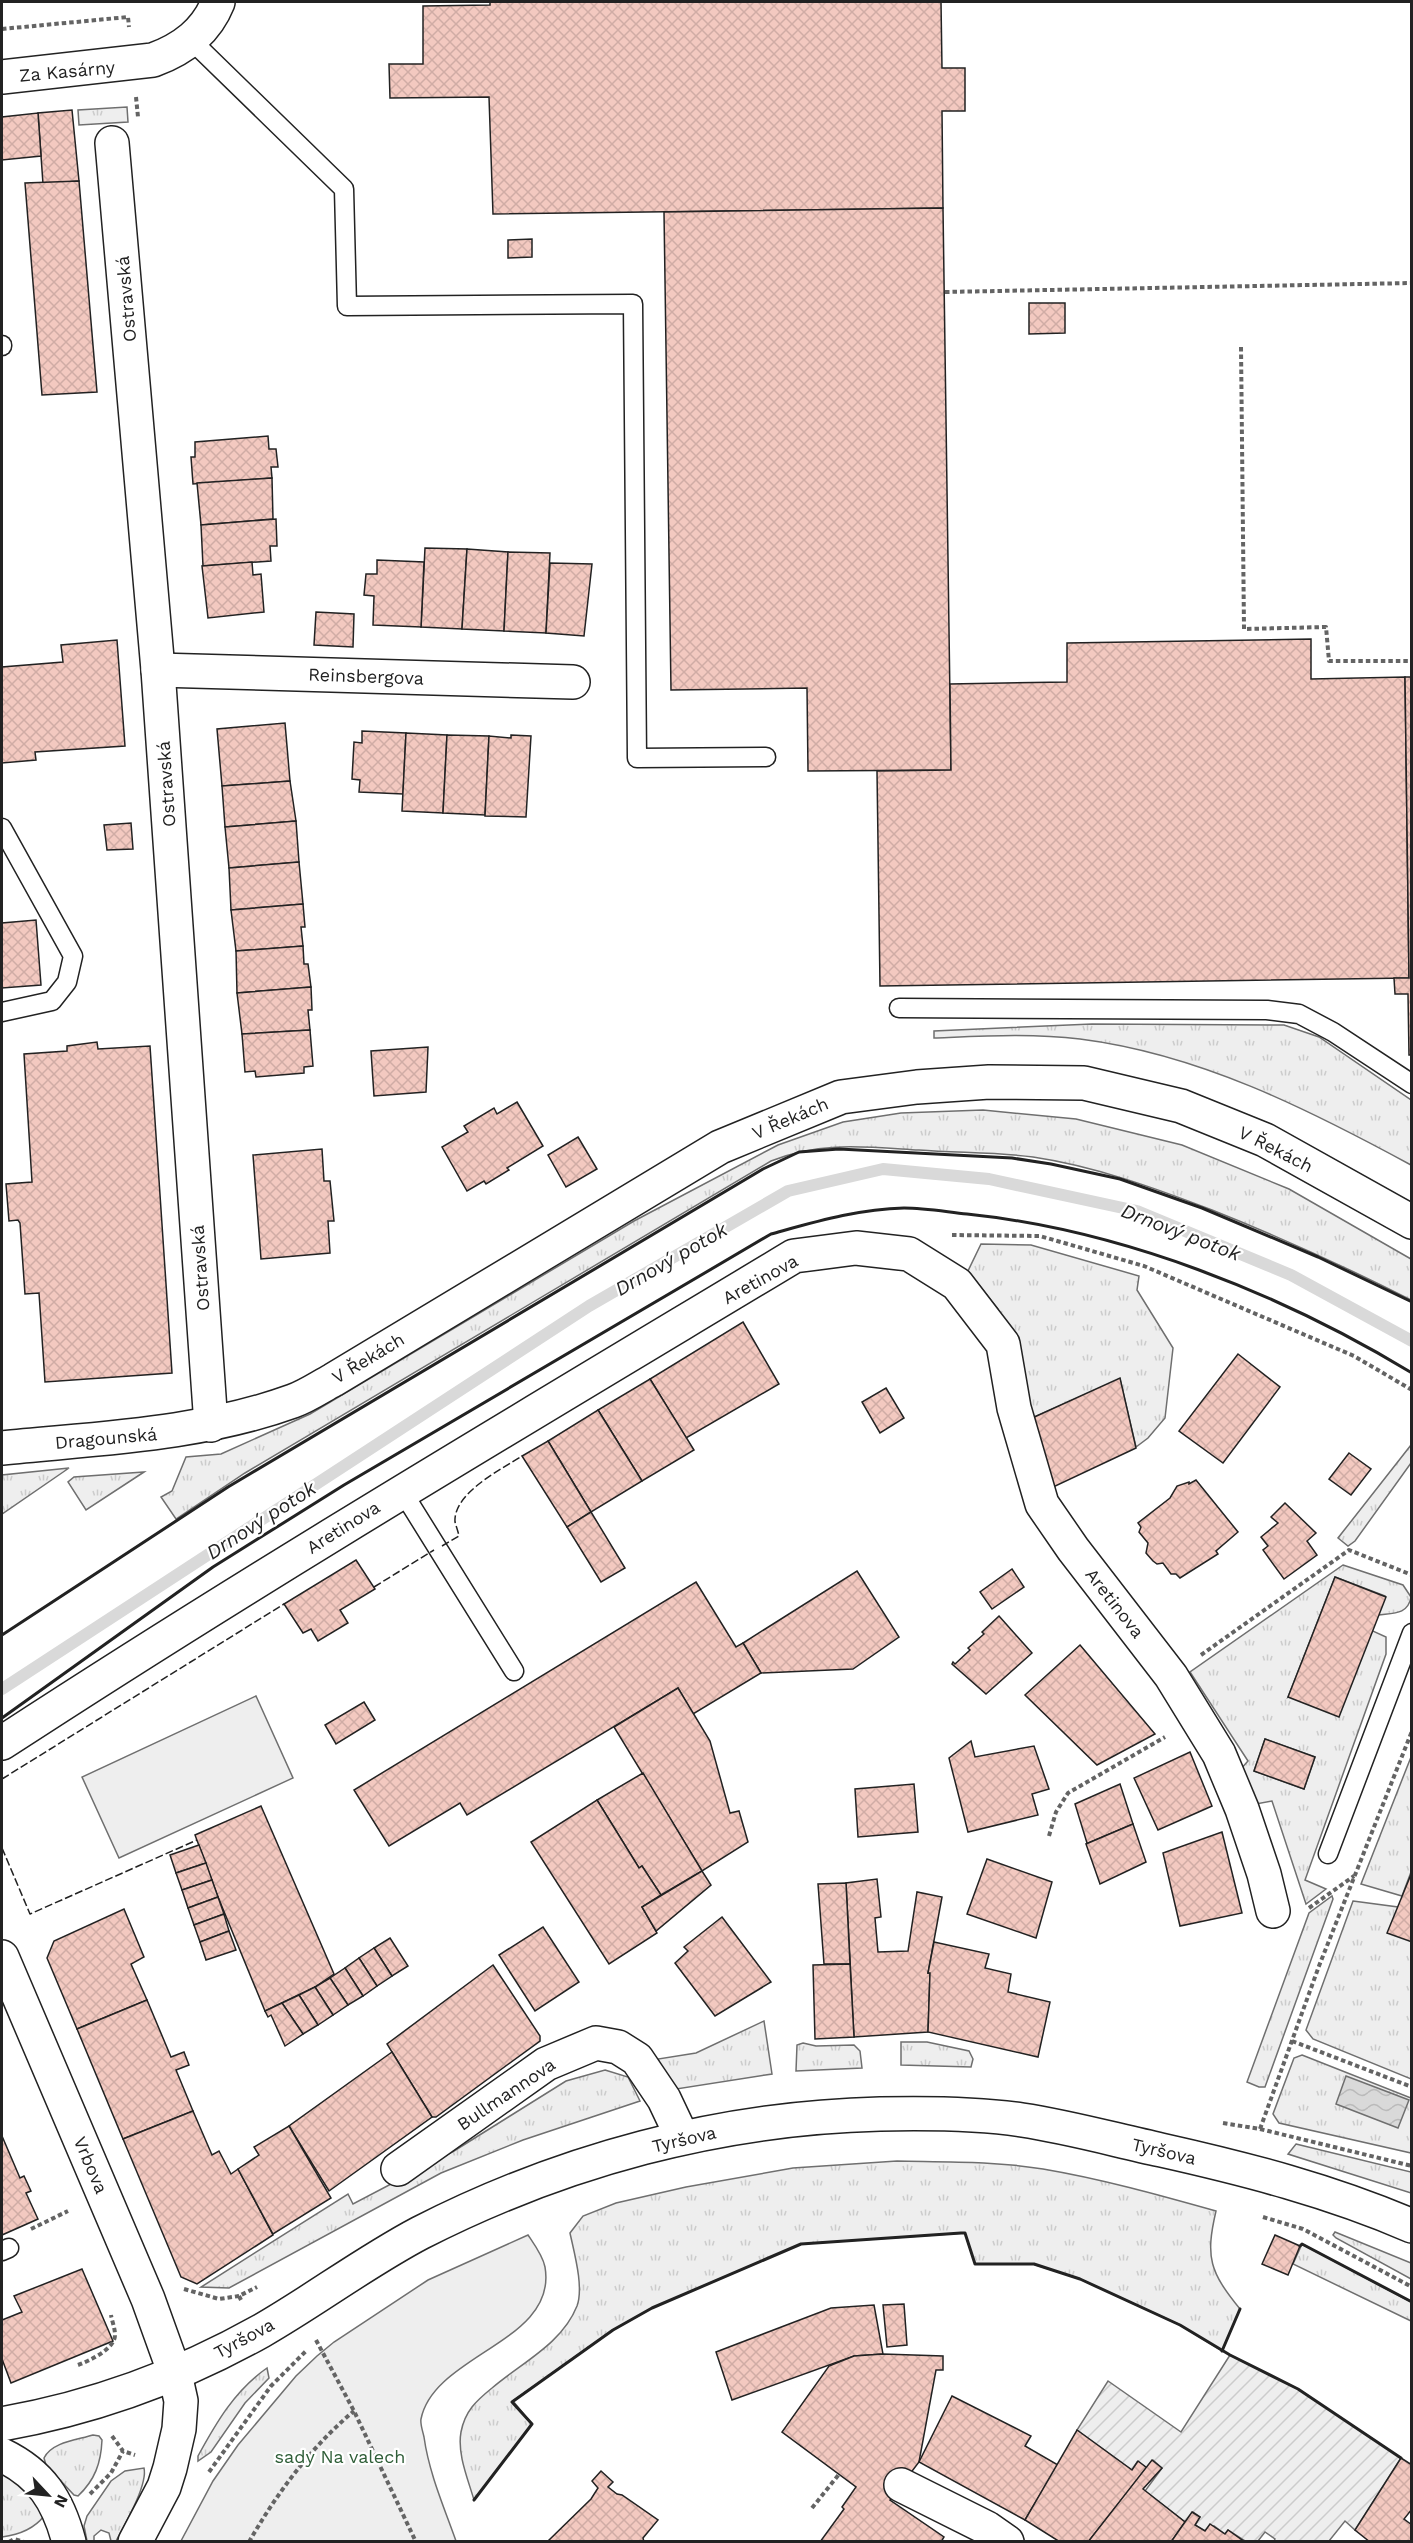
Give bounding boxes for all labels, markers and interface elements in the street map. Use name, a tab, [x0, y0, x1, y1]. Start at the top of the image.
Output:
street label: Za Kasárny	[18, 56, 117, 86]
street label: Ostravská	[112, 255, 140, 343]
street label: Reinsbergova	[308, 663, 424, 689]
street label: Ostravská	[153, 740, 179, 828]
street label: V Řekách	[749, 1093, 831, 1143]
street label: V Řekách	[1235, 1121, 1317, 1177]
water label: Drnový potok	[1118, 1198, 1245, 1266]
water label: Drnový potok	[610, 1217, 733, 1301]
street label: Ostravská	[187, 1224, 213, 1312]
street label: Aretinova	[719, 1250, 801, 1308]
street label: V Řekách	[328, 1328, 408, 1388]
street label: Dragounská	[54, 1423, 158, 1453]
water label: Drnový potok	[202, 1475, 321, 1564]
street label: Aretinova	[302, 1496, 384, 1558]
street label: Aretinova	[1081, 1564, 1149, 1642]
street label: Bullmannova	[453, 2054, 559, 2134]
street label: Tyršova	[650, 2121, 718, 2157]
street label: Vrbova	[70, 2133, 112, 2197]
street label: Tyršova	[1130, 2133, 1198, 2169]
street label: Tyršova	[210, 2313, 278, 2363]
park label: sady Na valech	[275, 2446, 405, 2467]
north arrow	[18, 2465, 78, 2525]
text: N	[50, 2492, 72, 2511]

